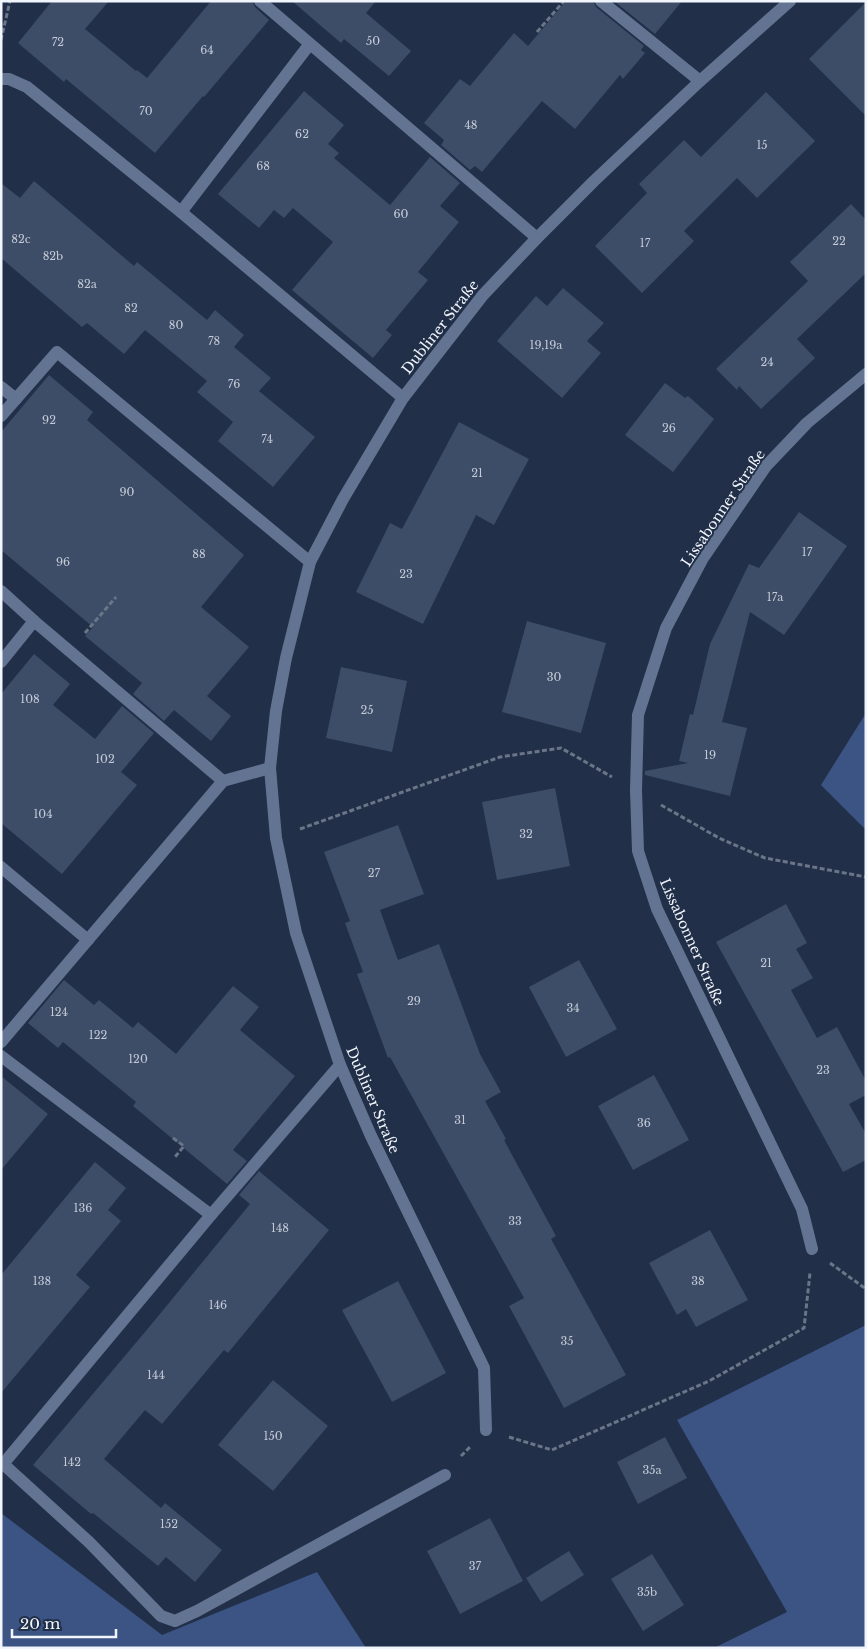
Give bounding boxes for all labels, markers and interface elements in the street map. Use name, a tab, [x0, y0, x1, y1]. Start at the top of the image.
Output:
house number: 50	[366, 34, 380, 48]
house number: 72	[52, 35, 64, 49]
house number: 64	[200, 43, 214, 57]
house number: 70	[139, 104, 153, 118]
house number: 48	[464, 118, 478, 132]
house number: 62	[295, 127, 309, 141]
house number: 15	[756, 138, 768, 152]
house number: 68	[256, 159, 270, 173]
house number: 60	[394, 207, 409, 221]
house number: 82c	[11, 232, 31, 246]
house number: 22	[832, 234, 846, 248]
house number: 17	[640, 236, 651, 250]
house number: 82b	[43, 249, 63, 263]
street label: Dubliner Straße	[398, 276, 482, 378]
house number: 82a	[77, 277, 98, 291]
house number: 82	[124, 301, 138, 315]
house number: 80	[169, 318, 183, 332]
house number: 78	[208, 334, 220, 348]
house number: 19,19a	[530, 338, 563, 352]
house number: 24	[760, 355, 774, 369]
house number: 76	[228, 377, 240, 391]
house number: 92	[42, 413, 56, 427]
house number: 26	[662, 421, 676, 435]
house number: 74	[261, 432, 273, 446]
street label: Lissabonner Straße	[677, 446, 769, 570]
house number: 21	[471, 466, 483, 480]
house number: 90	[120, 485, 135, 499]
house number: 17	[802, 545, 813, 559]
house number: 88	[192, 547, 206, 561]
house number: 96	[56, 555, 70, 569]
house number: 23	[399, 567, 413, 581]
house number: 17a	[767, 590, 784, 604]
house number: 30	[547, 670, 561, 684]
house number: 108	[20, 692, 40, 706]
house number: 25	[360, 703, 374, 717]
house number: 19	[704, 748, 716, 762]
house number: 102	[95, 752, 115, 766]
house number: 104	[33, 807, 53, 821]
house number: 32	[519, 827, 533, 841]
house number: 27	[368, 866, 381, 880]
street label: Lissabonner Straße	[656, 875, 728, 1009]
house number: 21	[760, 956, 772, 970]
house number: 29	[407, 994, 421, 1008]
house number: 34	[566, 1001, 580, 1015]
house number: 124	[50, 1005, 68, 1019]
house number: 122	[89, 1028, 107, 1042]
street label: Dubliner Straße	[342, 1044, 404, 1156]
house number: 120	[128, 1052, 148, 1066]
house number: 23	[816, 1063, 830, 1077]
house number: 31	[454, 1113, 466, 1127]
house number: 36	[637, 1116, 651, 1130]
house number: 136	[74, 1201, 92, 1215]
house number: 33	[508, 1214, 522, 1228]
house number: 148	[271, 1221, 289, 1235]
house number: 138	[33, 1274, 51, 1288]
house number: 38	[691, 1274, 705, 1288]
house number: 146	[209, 1298, 227, 1312]
house number: 35	[560, 1334, 574, 1348]
house number: 144	[147, 1368, 165, 1382]
house number: 150	[263, 1429, 283, 1443]
house number: 142	[63, 1455, 81, 1469]
house number: 35a	[642, 1463, 662, 1477]
house number: 152	[160, 1517, 178, 1531]
house number: 37	[469, 1559, 482, 1573]
house number: 35b	[637, 1585, 657, 1599]
scale bar	[12, 1606, 116, 1638]
text: 20 m	[20, 1614, 60, 1633]

